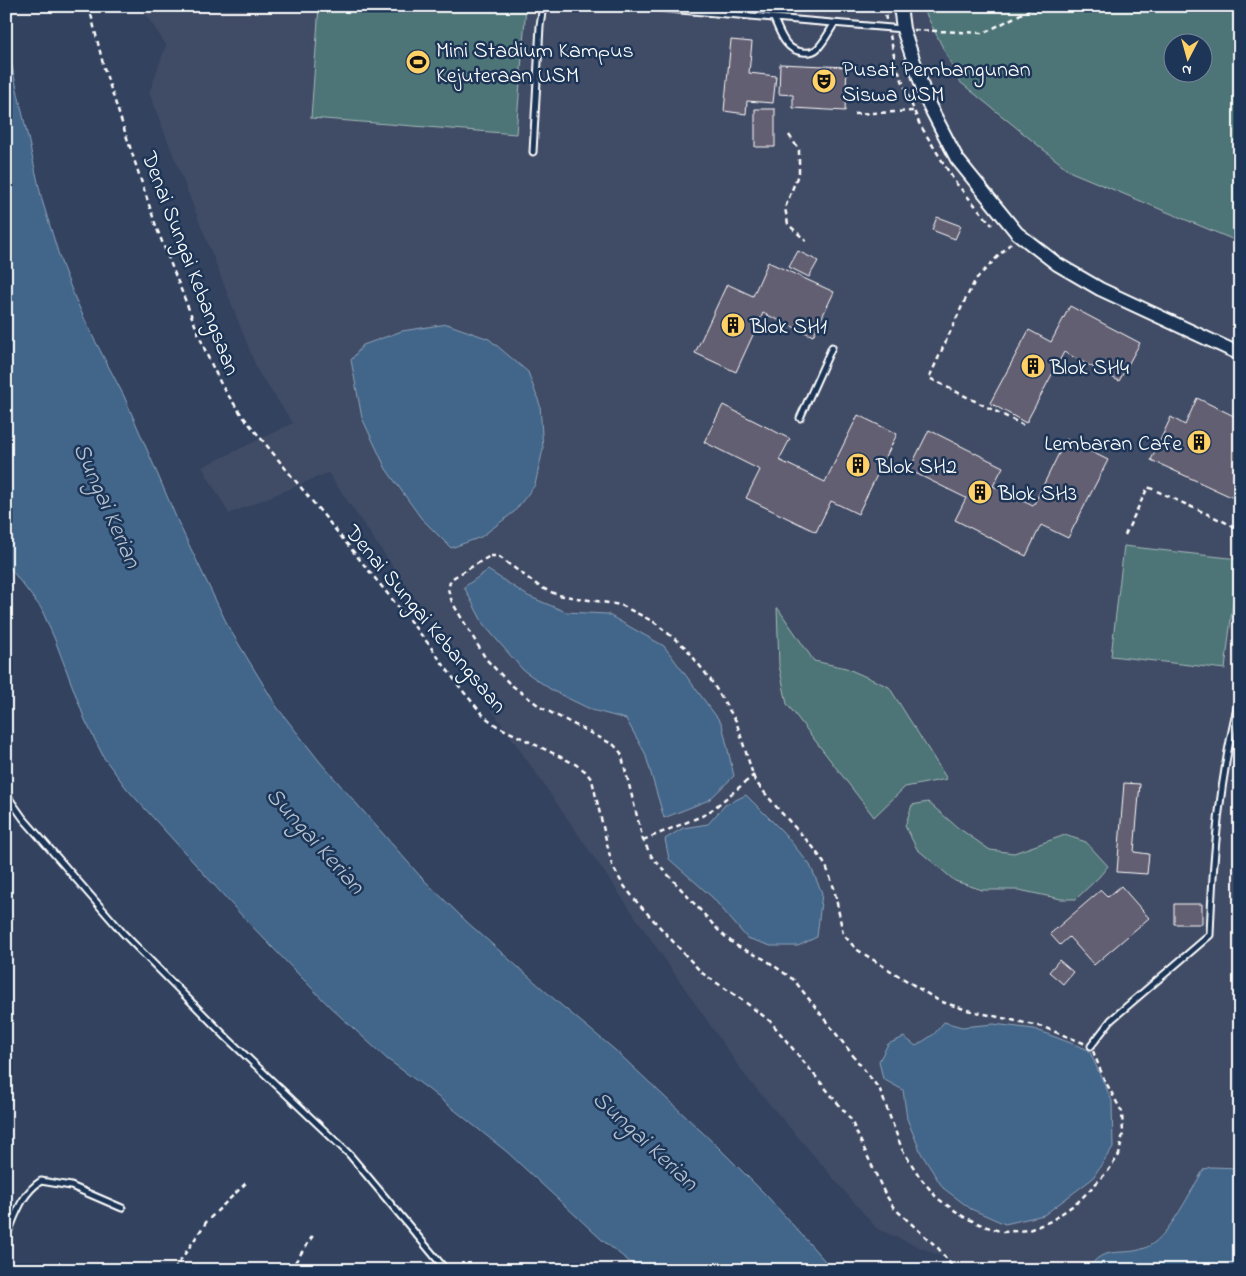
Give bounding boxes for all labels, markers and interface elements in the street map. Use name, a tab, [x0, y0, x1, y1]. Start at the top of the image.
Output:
north arrow	[1164, 32, 1214, 82]
place label: Mini Stadium Kampus Kejuteraan USM	[436, 36, 634, 93]
sports icon: Mini Stadium Kampus Kejuteraan USM	[405, 49, 431, 75]
place label: Pusat Pembangunan Siswa USM	[842, 55, 1031, 112]
text: N	[1181, 59, 1193, 80]
theatre icon: Pusat Pembangunan Siswa USM	[811, 68, 837, 94]
street label: Denai Sungai Kebangsaan	[130, 147, 247, 381]
building icon: Blok SH1	[720, 312, 746, 338]
place label: Blok SH1	[749, 312, 827, 344]
building icon: Blok SH4	[1020, 353, 1046, 379]
place label: Blok SH4	[1049, 353, 1129, 385]
place label: Lembaran Cafe	[1044, 429, 1182, 461]
building icon: Lembaran Cafe	[1186, 429, 1212, 455]
water label: Sungai Kerian	[62, 438, 149, 575]
building icon: Blok SH2	[845, 452, 871, 478]
place label: Blok SH2	[875, 452, 957, 484]
building icon: Blok SH3	[967, 479, 993, 505]
place label: Blok SH3	[997, 479, 1077, 511]
street label: Denai Sungai Kebangsaan	[335, 518, 513, 722]
water label: Sungai Kerian	[256, 780, 373, 904]
water label: Sungai Kerian	[583, 1083, 706, 1201]

